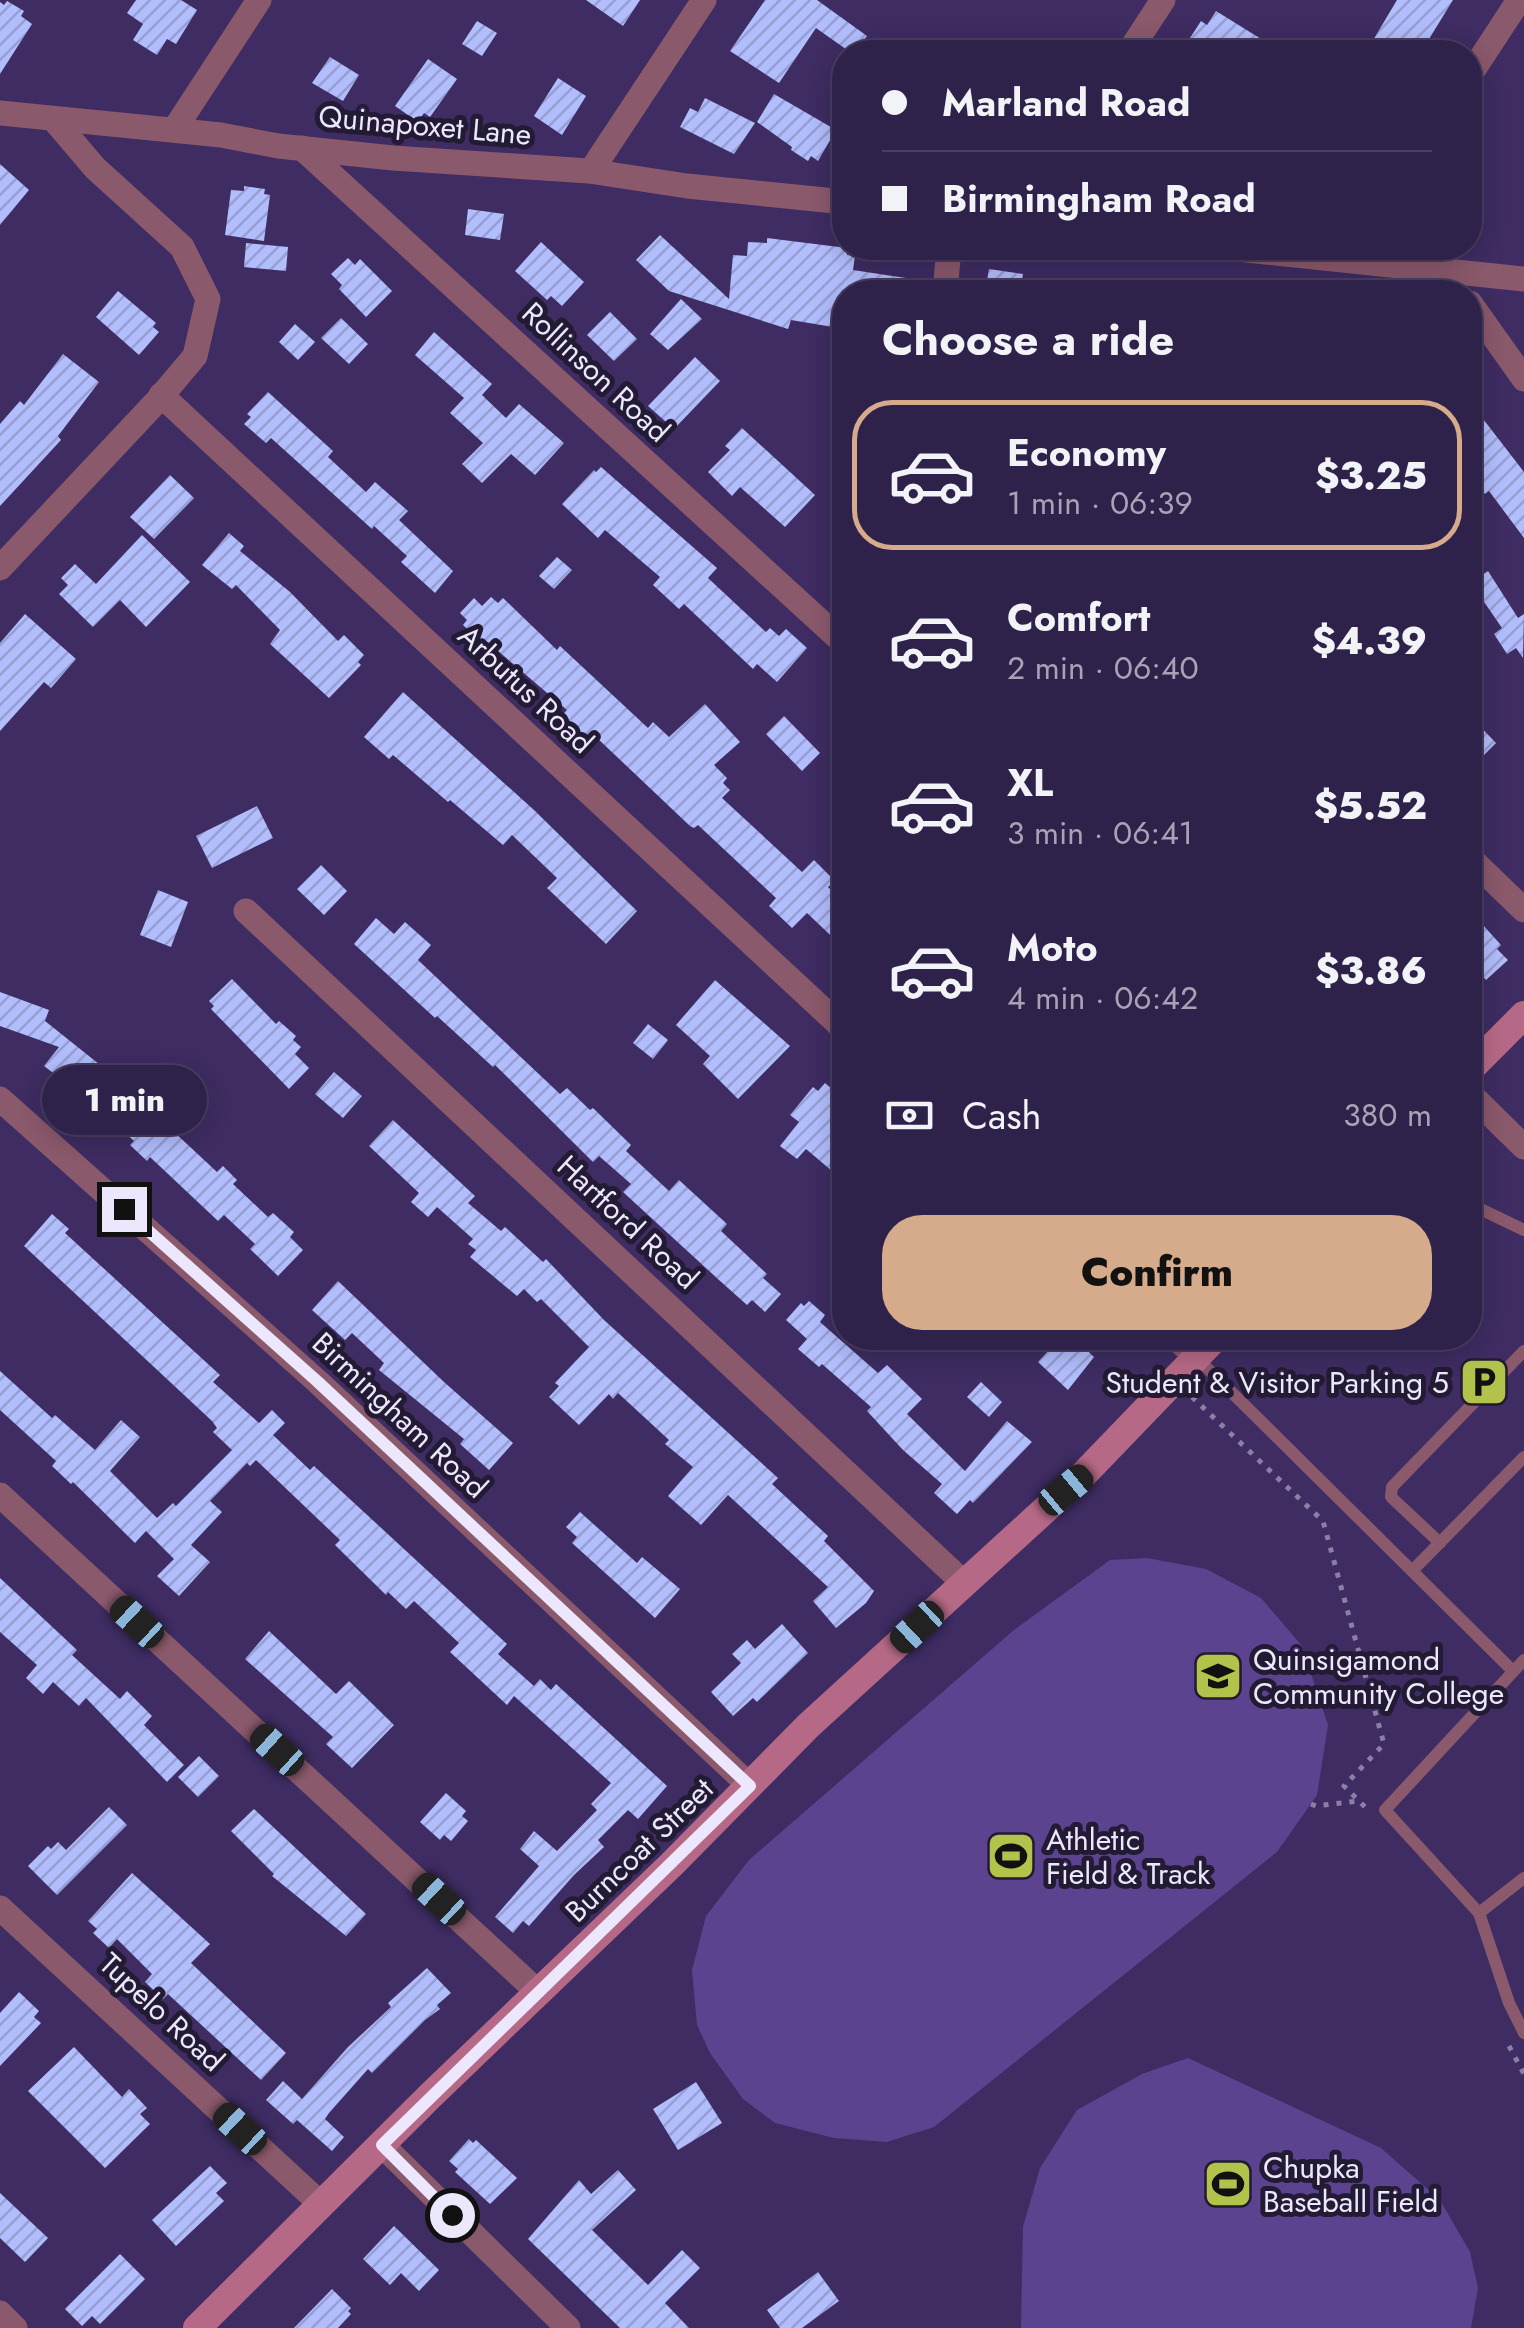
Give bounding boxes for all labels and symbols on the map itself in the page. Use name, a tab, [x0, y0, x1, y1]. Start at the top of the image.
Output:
street label: Quinapoxet Lane	[317, 94, 533, 156]
street label: Rollinson Road	[512, 292, 680, 452]
street label: Arbutus Road	[449, 615, 603, 763]
callout: 1 min	[42, 1064, 206, 1134]
street label: Hartford Road	[548, 1145, 708, 1299]
route end	[102, 1187, 147, 1232]
street label: Birmingham Road	[303, 1322, 497, 1508]
parking icon: Student & Visitor Parking 5	[1458, 1356, 1510, 1408]
place label: Student & Visitor Parking 5	[1105, 1361, 1449, 1404]
car	[1033, 1459, 1099, 1521]
car	[105, 1591, 169, 1653]
car	[885, 1596, 949, 1658]
place label: Quinsigamond Community College	[1253, 1638, 1504, 1715]
school or university icon: Quinsigamond Community College	[1192, 1650, 1244, 1702]
car	[245, 1719, 309, 1781]
street label: Burncoat Street	[555, 1767, 723, 1932]
place label: Athletic Field & Track	[1046, 1818, 1211, 1895]
sports icon: Athletic Field & Track	[985, 1830, 1037, 1882]
car	[407, 1868, 471, 1930]
street label: Tupelo Road	[90, 1943, 234, 2081]
car	[208, 2098, 272, 2160]
place label: Chupka Baseball Field	[1263, 2146, 1438, 2223]
sports icon: Chupka Baseball Field	[1202, 2158, 1254, 2210]
route start	[430, 2193, 475, 2238]

